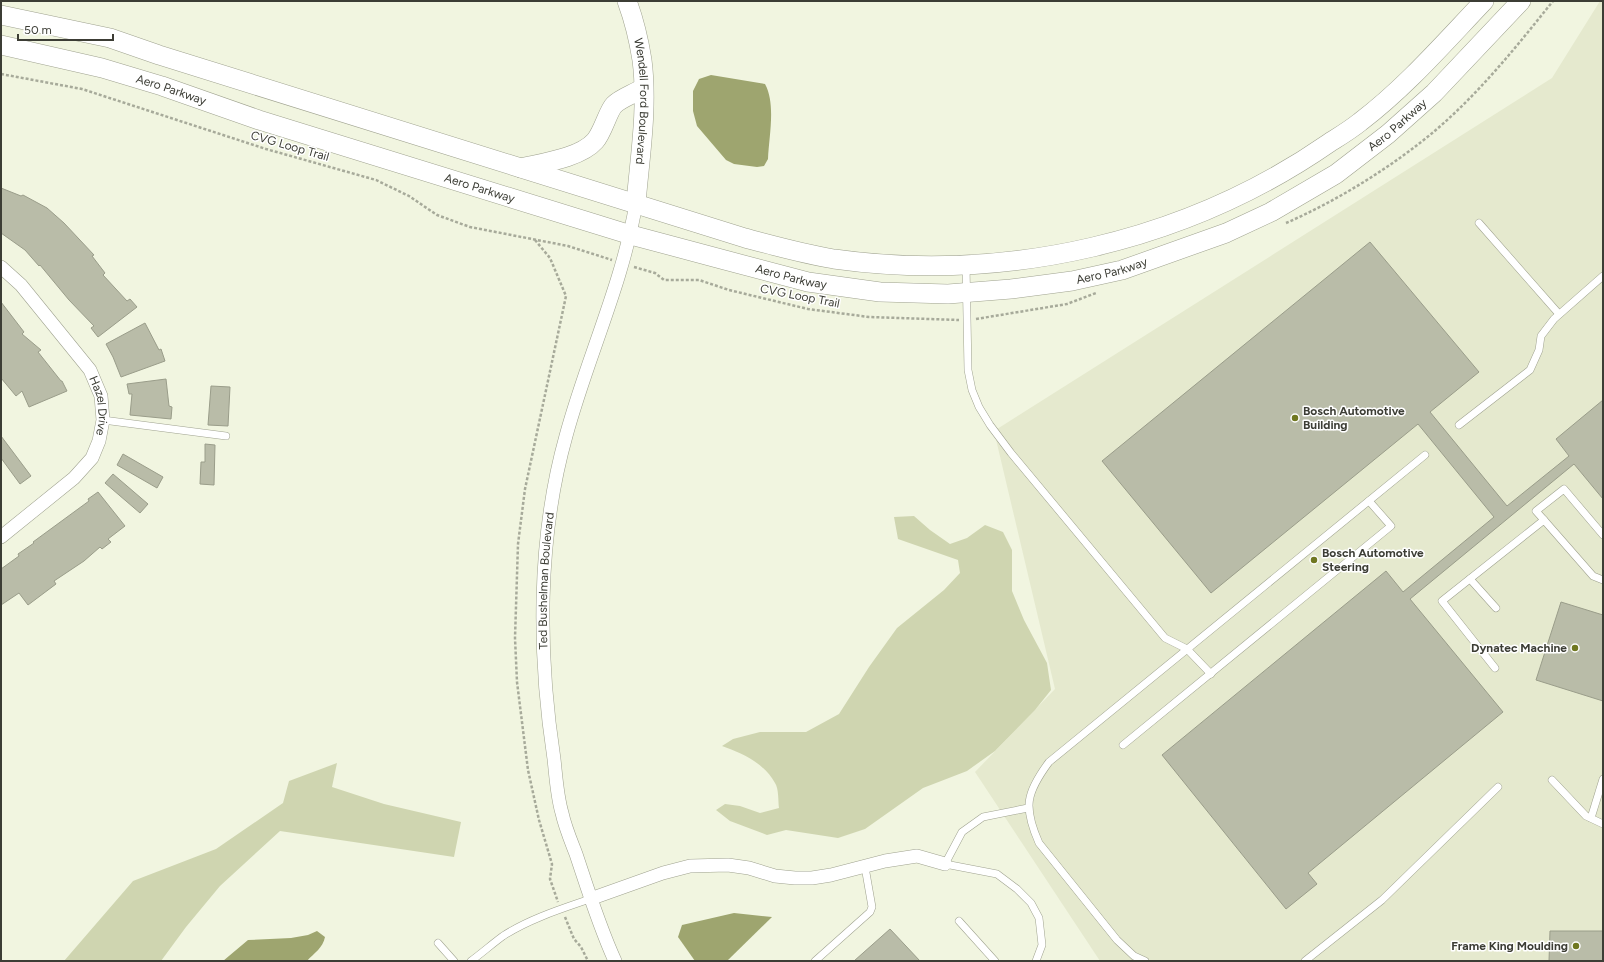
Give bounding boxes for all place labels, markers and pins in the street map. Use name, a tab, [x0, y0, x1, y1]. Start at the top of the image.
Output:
place label: Bosch Automotive Building	[1303, 404, 1405, 432]
marker: Bosch Automotive Building	[1290, 413, 1300, 423]
place label: Bosch Automotive Steering	[1322, 546, 1424, 574]
marker: Bosch Automotive Steering	[1309, 555, 1319, 565]
place label: Dynatec Machine	[1471, 641, 1567, 655]
marker: Dynatec Machine	[1570, 643, 1580, 653]
place label: Frame King Moulding	[1451, 939, 1568, 953]
marker: Frame King Moulding	[1571, 941, 1581, 951]

